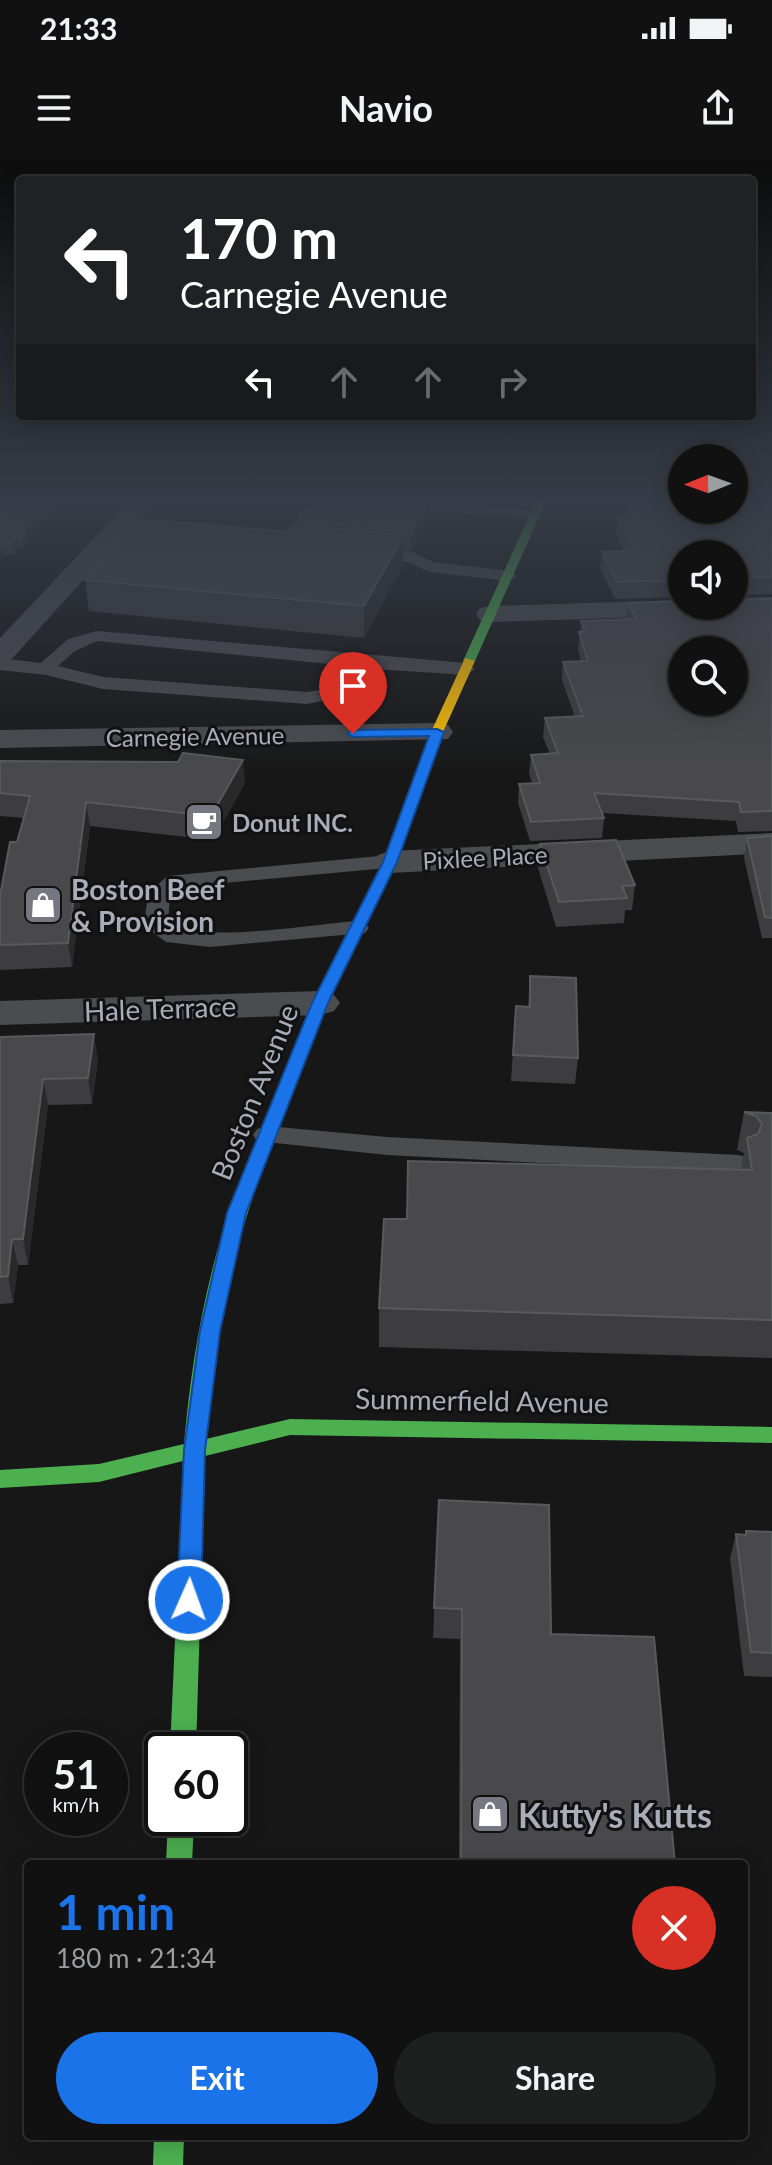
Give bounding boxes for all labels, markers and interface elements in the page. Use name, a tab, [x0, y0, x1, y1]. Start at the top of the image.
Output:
text: 21:33	[40, 10, 117, 46]
icon: menu	[32, 86, 76, 130]
text: Navio	[339, 86, 433, 130]
icon: share	[696, 86, 740, 130]
text: 170 m	[180, 204, 338, 271]
icon: left	[48, 208, 152, 312]
text: Carnegie Avenue	[180, 272, 448, 316]
icon: left	[238, 360, 282, 404]
icon: ahead	[322, 360, 366, 404]
icon: ahead	[406, 360, 450, 404]
icon: right	[490, 360, 534, 404]
north arrow	[668, 444, 748, 524]
map controls	[668, 444, 748, 716]
button: sound	[668, 540, 748, 620]
button: search	[668, 636, 748, 716]
pin	[319, 652, 387, 734]
icon: arrive	[331, 664, 375, 708]
street label: Carnegie Avenue	[106, 720, 284, 752]
cafe icon: Donut INC.	[183, 801, 225, 843]
place label: Donut INC.	[232, 808, 353, 837]
street label: Pixlee Place	[422, 839, 548, 875]
place label: Boston Beef & Provision	[71, 872, 225, 938]
shop icon: Boston Beef & Provision	[22, 884, 64, 926]
street label: Hale Terrace	[83, 988, 237, 1028]
street label: Boston Avenue	[203, 999, 305, 1185]
street label: Summerfield Avenue	[355, 1381, 609, 1419]
position arrow	[147, 1558, 231, 1642]
speed limit sign: 60	[144, 1732, 248, 1836]
text: 51	[53, 1750, 99, 1798]
text: km/h	[53, 1792, 99, 1816]
shop icon: Kutty's Kutts	[469, 1793, 511, 1835]
place label: Kutty's Kutts	[518, 1794, 712, 1835]
text: 1 min	[56, 1883, 175, 1940]
button: close	[632, 1886, 716, 1970]
text: 180 m · 21:34	[56, 1942, 216, 1974]
button: Exit	[56, 2032, 378, 2124]
button: Share	[394, 2032, 716, 2124]

